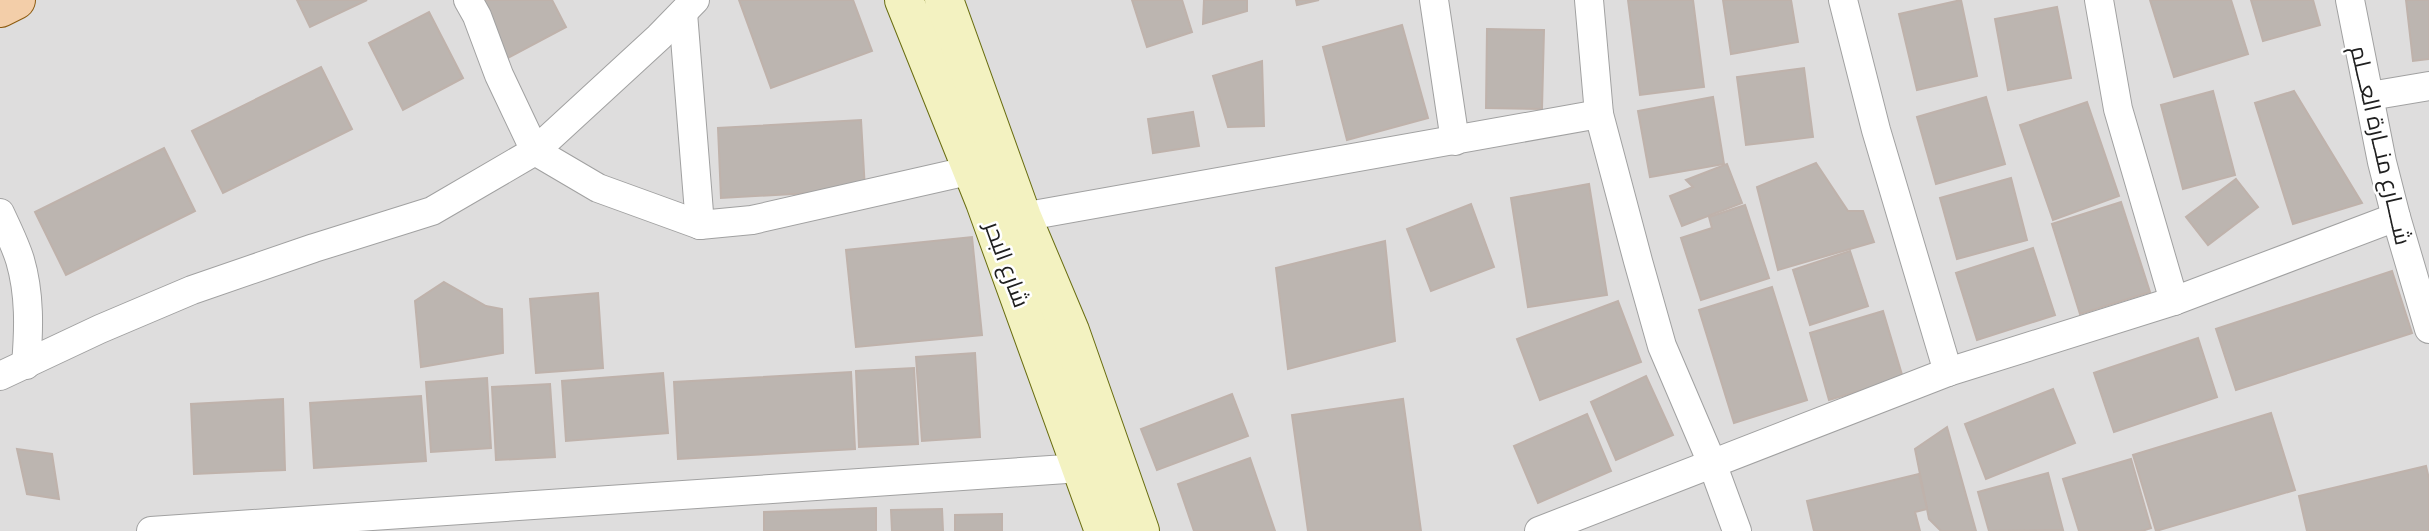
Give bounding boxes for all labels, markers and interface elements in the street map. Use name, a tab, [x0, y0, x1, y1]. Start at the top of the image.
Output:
street label: شــــارع منــارة العـــلم	[2343, 43, 2419, 248]
street label: شارع البحر	[976, 215, 1037, 312]

